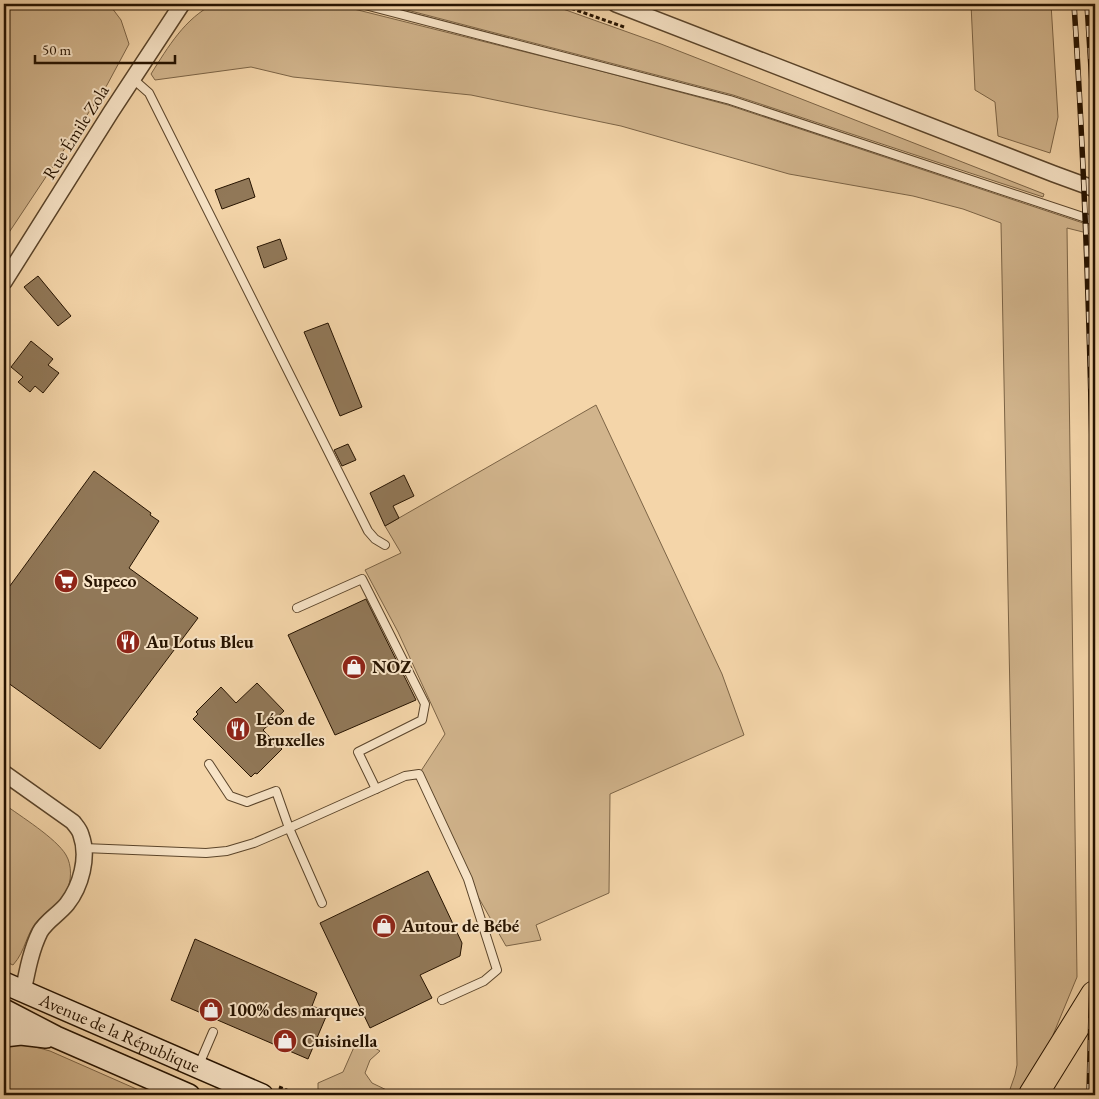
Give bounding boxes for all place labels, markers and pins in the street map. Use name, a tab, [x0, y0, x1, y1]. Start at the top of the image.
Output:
supermarket icon: Supeco	[53, 568, 79, 594]
place label: Supeco	[84, 569, 137, 592]
restaurant icon: Au Lotus Bleu	[115, 629, 141, 655]
place label: Au Lotus Bleu	[145, 630, 254, 653]
shop icon: NOZ	[341, 654, 367, 680]
place label: NOZ	[372, 655, 411, 678]
place label: Léon de Bruxelles	[256, 707, 325, 751]
restaurant icon: Léon de Bruxelles	[225, 716, 251, 742]
shop icon: Autour de Bébé	[371, 913, 397, 939]
place label: Autour de Bébé	[401, 914, 520, 937]
shop icon: 100% des marques	[198, 997, 224, 1023]
place label: 100% des marques	[228, 998, 365, 1021]
shop icon: Cuisinella	[272, 1028, 298, 1054]
place label: Cuisinella	[302, 1029, 378, 1052]

